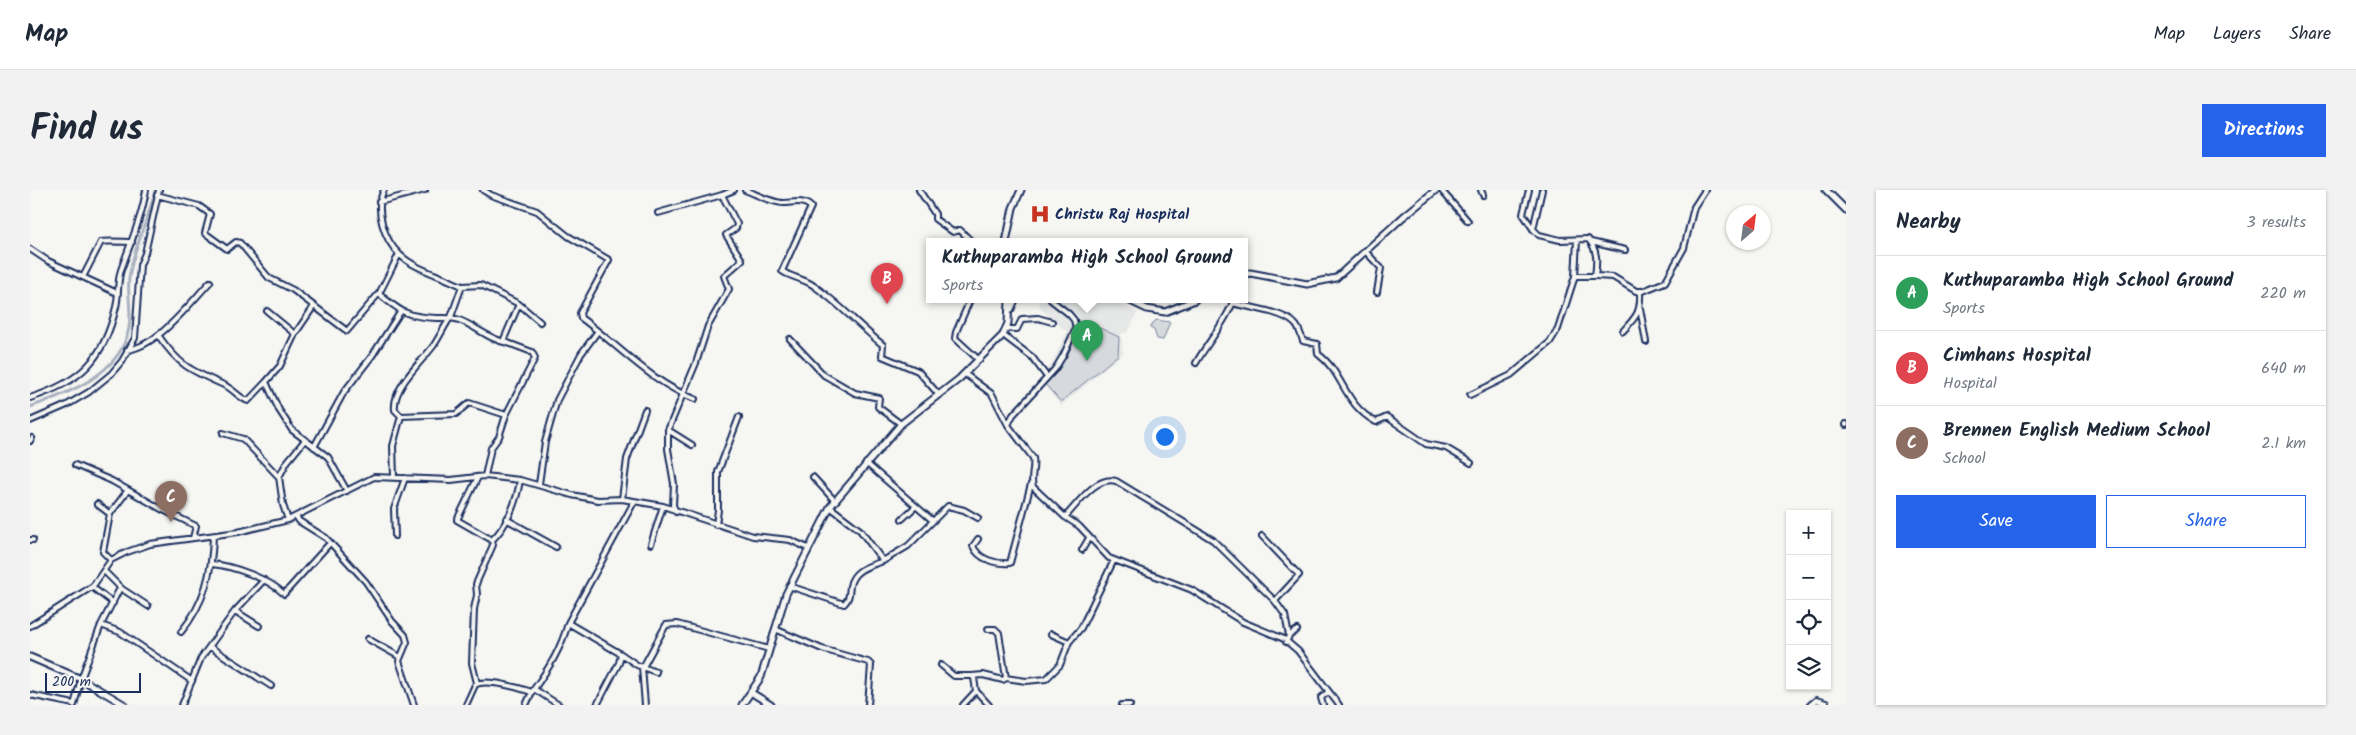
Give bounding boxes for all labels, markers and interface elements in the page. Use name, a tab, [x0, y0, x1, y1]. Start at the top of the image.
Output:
text: Map	[25, 15, 68, 54]
text: Map	[2154, 20, 2185, 49]
text: Layers	[2213, 20, 2261, 49]
text: Share	[2289, 20, 2331, 49]
text: Find us	[30, 102, 143, 158]
button: Directions	[2202, 104, 2326, 157]
hospital icon: Christu Raj Hospital	[1029, 203, 1051, 225]
place label: Christu Raj Hospital	[1055, 203, 1189, 227]
north arrow	[1726, 205, 1771, 250]
text: Nearby	[1896, 206, 1961, 239]
text: 3 results	[2247, 210, 2306, 235]
popup	[926, 238, 1248, 303]
text: Kuthuparamba High School Ground	[942, 243, 1232, 273]
pin: B	[871, 263, 903, 304]
text: Kuthuparamba High School Ground	[1943, 266, 2234, 296]
text: Sports	[942, 273, 983, 298]
text: A	[1907, 281, 1917, 306]
text: 220 m	[2260, 281, 2306, 306]
text: Sports	[1943, 296, 1985, 321]
pin: A	[1071, 320, 1103, 361]
text: Cimhans Hospital	[1943, 341, 2091, 371]
text: B	[1907, 356, 1917, 381]
text: 640 m	[2261, 356, 2306, 381]
text: Hospital	[1943, 371, 1997, 396]
text: Brennen English Medium School	[1943, 416, 2210, 446]
your location	[1152, 424, 1178, 450]
text: C	[1907, 431, 1917, 456]
text: 2.1 km	[2261, 431, 2306, 456]
text: School	[1943, 446, 1986, 471]
pin: C	[155, 481, 187, 522]
button: Save	[1896, 495, 2096, 548]
button: Share	[2106, 495, 2306, 548]
map controls	[1786, 510, 1831, 690]
button: +	[1786, 510, 1831, 555]
button: −	[1786, 555, 1831, 600]
button: locate	[1786, 600, 1831, 645]
button: layers	[1786, 645, 1831, 690]
scale bar	[45, 670, 141, 693]
text: 200 m	[52, 671, 91, 693]

